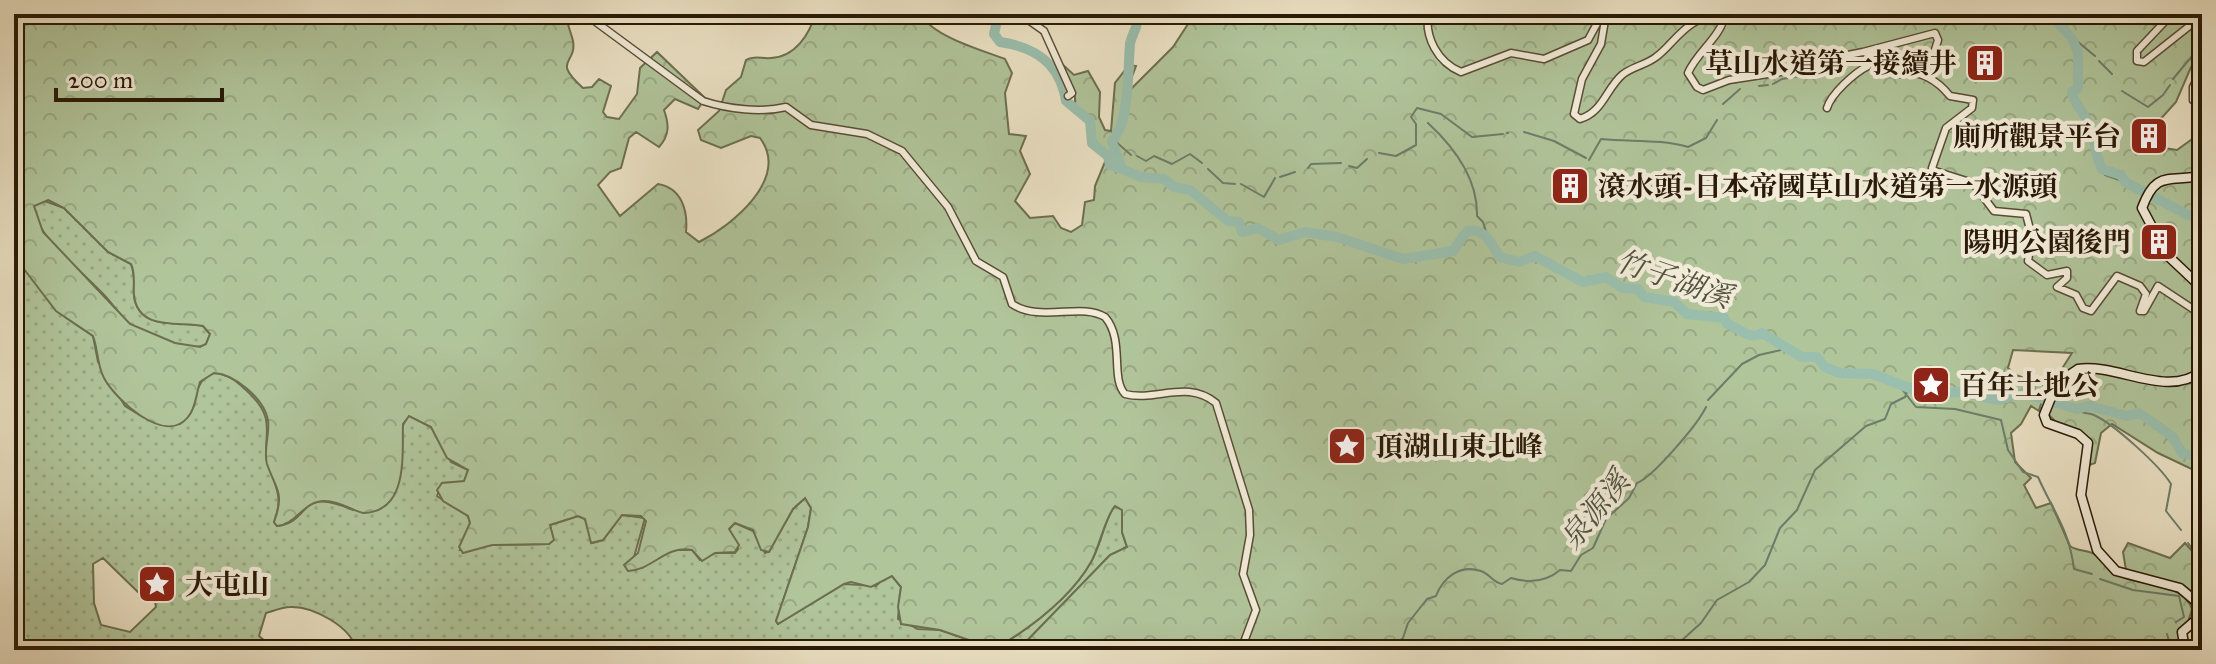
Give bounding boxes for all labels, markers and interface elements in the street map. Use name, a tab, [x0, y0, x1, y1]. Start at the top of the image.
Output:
building icon: 草山水道第一接續井	[1964, 42, 2006, 84]
place label: 草山水道第一接續井	[1705, 46, 1957, 81]
scale bar	[56, 52, 222, 102]
text: 200 m	[68, 65, 133, 95]
building icon: 廁所觀景平台	[2128, 115, 2170, 157]
place label: 廁所觀景平台	[1953, 119, 2121, 154]
building icon: 滾水頭-日本帝國草山水道第一水源頭	[1549, 165, 1591, 207]
place label: 滾水頭-日本帝國草山水道第一水源頭	[1598, 169, 2058, 204]
building icon: 陽明公園後門	[2138, 221, 2180, 263]
place label: 陽明公園後門	[1963, 225, 2131, 260]
water label: 竹子湖溪	[1611, 242, 1739, 317]
place icon: 百年土地公	[1910, 364, 1952, 406]
place label: 百年土地公	[1959, 368, 2099, 403]
place icon: 頂湖山東北峰	[1326, 425, 1368, 467]
place label: 頂湖山東北峰	[1375, 429, 1543, 464]
water label: 泉源溪	[1553, 461, 1639, 556]
place icon: 大屯山	[136, 563, 178, 605]
place label: 大屯山	[185, 567, 269, 602]

